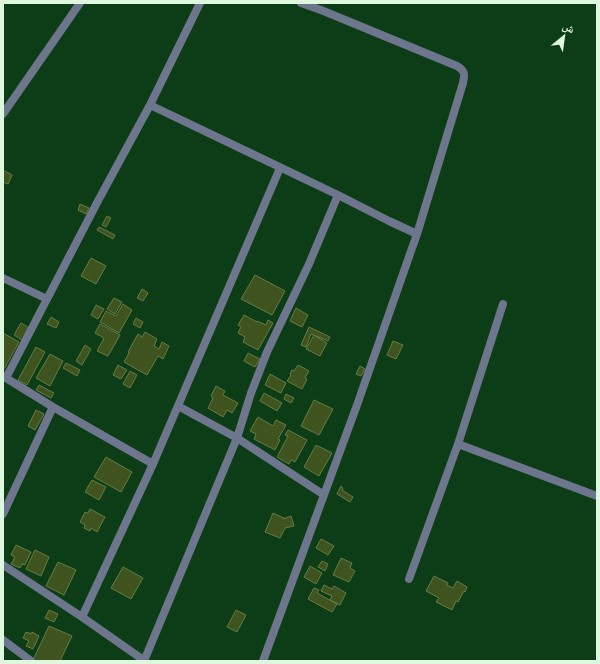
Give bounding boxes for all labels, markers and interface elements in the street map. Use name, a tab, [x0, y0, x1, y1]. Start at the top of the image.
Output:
north arrow	[544, 16, 584, 56]
text: ش	[560, 18, 578, 37]

